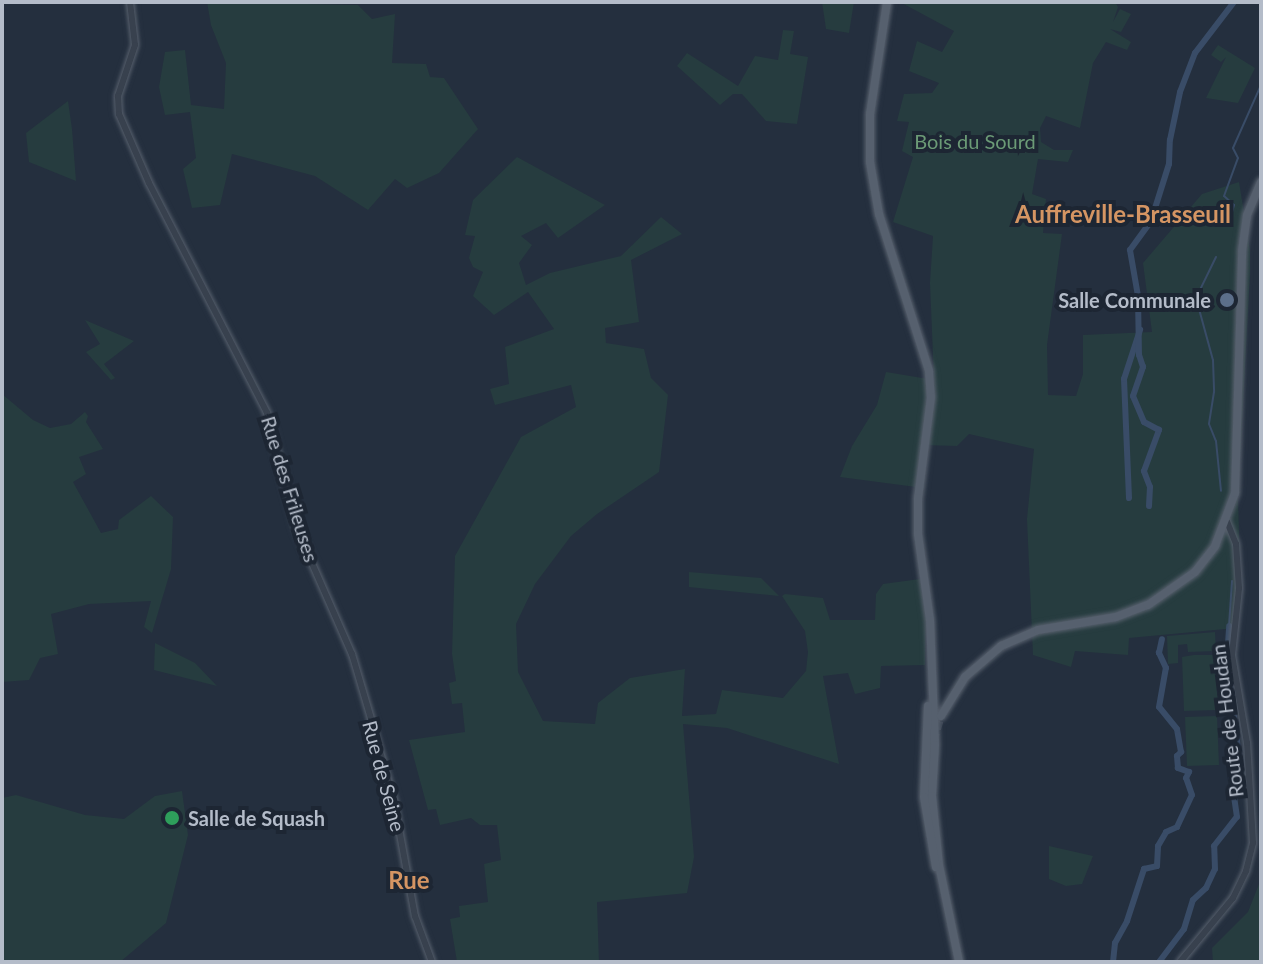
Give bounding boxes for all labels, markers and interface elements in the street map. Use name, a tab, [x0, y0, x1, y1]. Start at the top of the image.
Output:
park label: Bois du Sourd	[914, 129, 1036, 153]
district label: Auffreville-Brasseuil	[1015, 200, 1231, 228]
place label: Salle Communale	[1058, 288, 1211, 312]
marker: Salle Communale	[1218, 291, 1236, 309]
street label: Rue des Frileuses	[256, 413, 324, 565]
street label: Route de Houdan	[1206, 643, 1248, 799]
street label: Rue de Seine	[358, 718, 410, 834]
place label: Salle de Squash	[188, 806, 325, 830]
marker: Salle de Squash	[163, 809, 181, 827]
district label: Rue	[388, 866, 430, 894]

